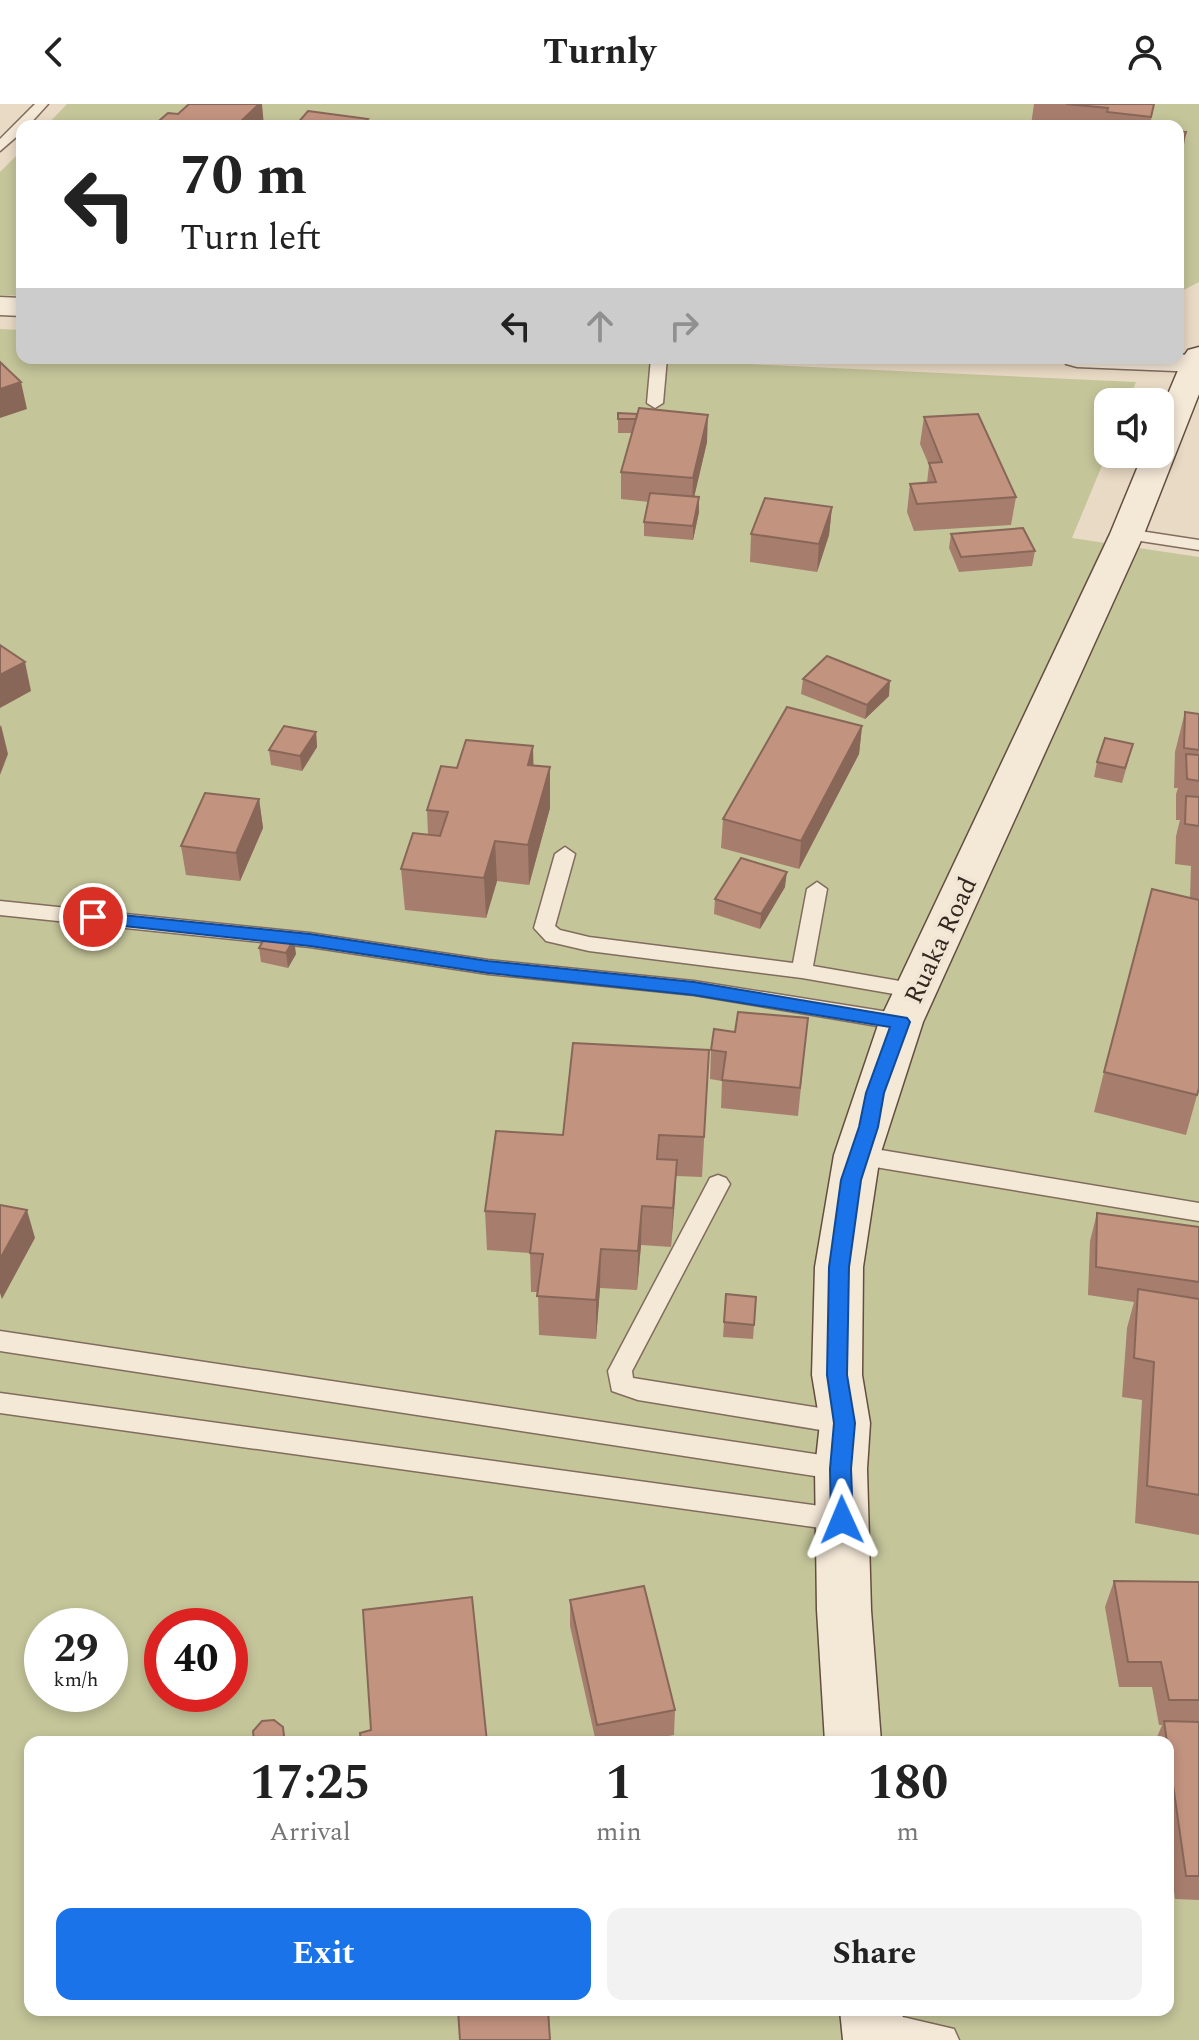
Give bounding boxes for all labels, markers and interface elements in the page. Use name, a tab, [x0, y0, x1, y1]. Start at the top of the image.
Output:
text: Turnly	[543, 25, 656, 80]
icon: back	[32, 30, 76, 74]
icon: person	[1123, 30, 1167, 74]
text: 70 m	[180, 134, 307, 219]
icon: left	[48, 152, 152, 256]
text: Turn left	[180, 211, 321, 266]
icon: left	[494, 304, 538, 348]
icon: ahead	[578, 304, 622, 348]
icon: right	[662, 304, 706, 348]
map controls	[1094, 388, 1174, 468]
button: sound	[1094, 388, 1174, 468]
street label: Ruaka Road	[894, 870, 988, 1011]
pin	[59, 883, 127, 951]
icon: arrive	[71, 895, 115, 939]
position arrow	[800, 1478, 884, 1562]
speed limit sign: 40	[144, 1608, 248, 1712]
text: 29	[54, 1619, 98, 1680]
text: km/h	[54, 1665, 99, 1695]
text: 17:25	[250, 1747, 370, 1820]
text: 1	[605, 1747, 632, 1820]
text: 180	[867, 1747, 948, 1820]
text: Arrival	[270, 1812, 351, 1852]
text: min	[596, 1812, 642, 1852]
text: m	[897, 1812, 919, 1852]
button: Exit	[56, 1908, 591, 2000]
button: Share	[607, 1908, 1142, 2000]

